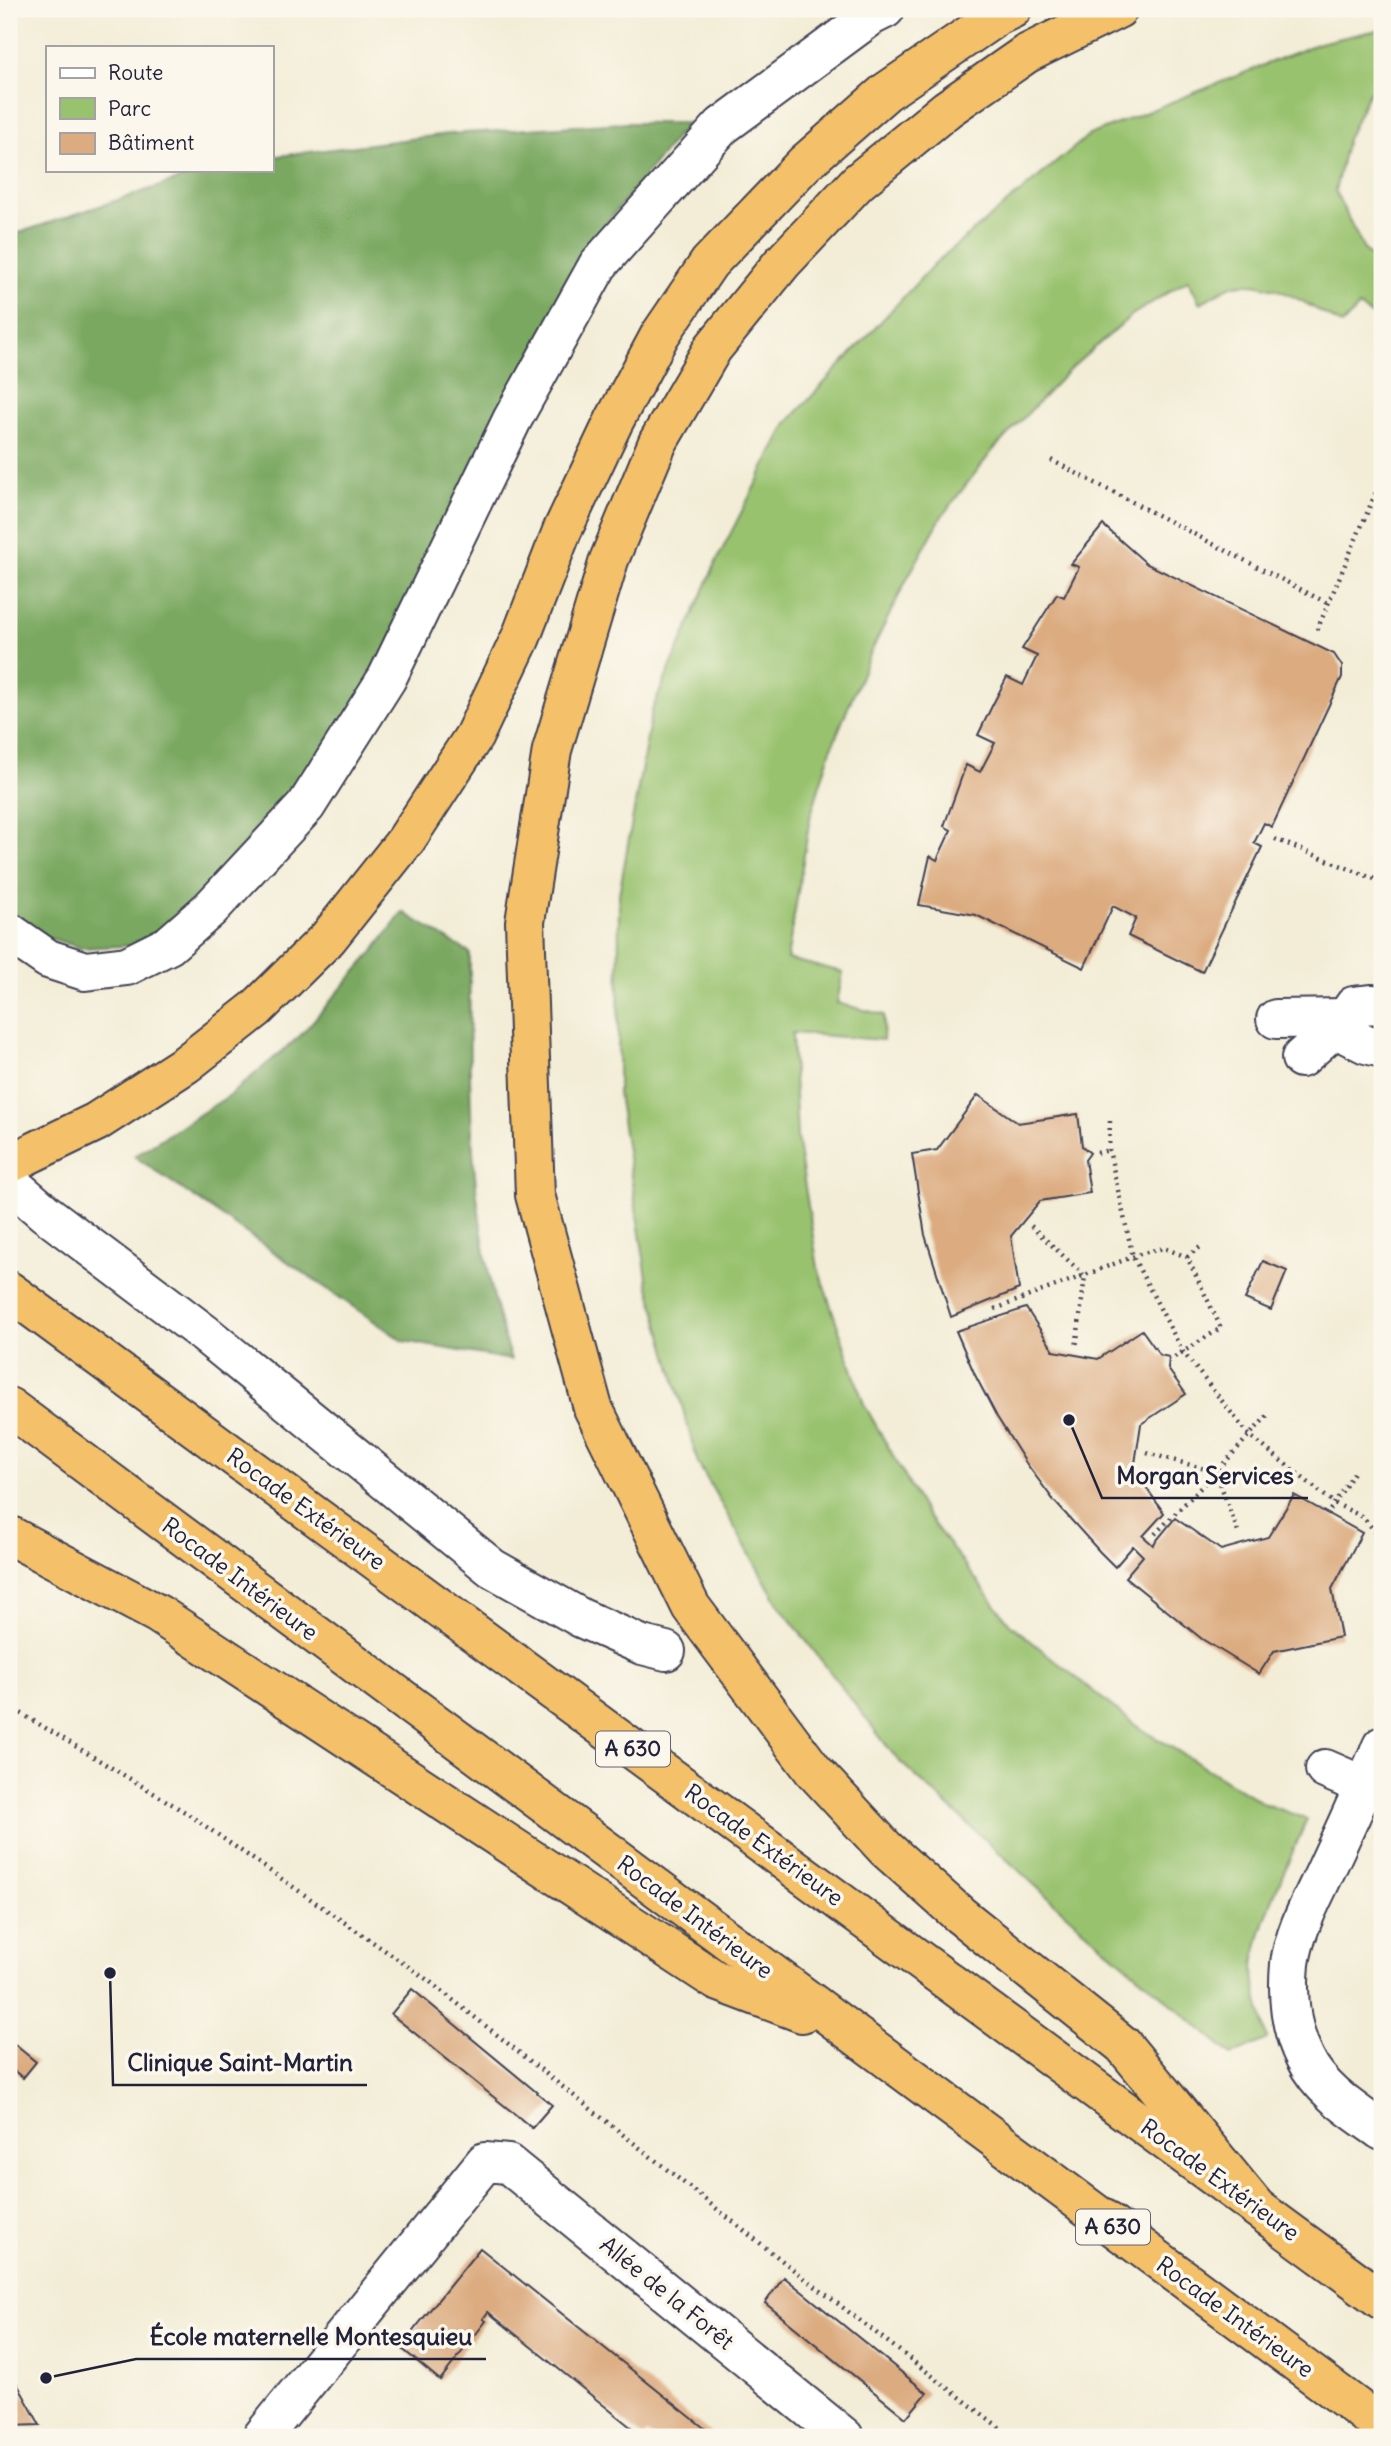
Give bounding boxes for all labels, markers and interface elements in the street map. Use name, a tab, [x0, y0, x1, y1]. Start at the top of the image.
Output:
legend	[46, 46, 273, 172]
text: Route	[108, 59, 163, 86]
text: Parc	[108, 95, 151, 122]
text: Bâtiment	[108, 129, 194, 156]
street label: Rocade Extérieure	[221, 1441, 391, 1576]
callout: Morgan Services	[1102, 1453, 1308, 1498]
text: Morgan Services	[1116, 1460, 1294, 1490]
street label: Rocade Intérieure	[157, 1511, 324, 1647]
road number: A 630	[596, 1732, 670, 1766]
street label: Rocade Extérieure	[679, 1777, 849, 1912]
street label: Rocade Intérieure	[612, 1849, 779, 1985]
callout: Clinique Saint-Martin	[113, 2040, 367, 2085]
text: Clinique Saint-Martin	[127, 2047, 353, 2077]
street label: Rocade Extérieure	[1135, 2112, 1305, 2247]
road number: A 630	[1076, 2210, 1150, 2244]
street label: Allée de la Forêt	[594, 2230, 740, 2356]
street label: Rocade Intérieure	[1151, 2250, 1320, 2383]
callout: École maternelle Montesquieu	[136, 2314, 486, 2359]
text: École maternelle Montesquieu	[150, 2321, 472, 2351]

